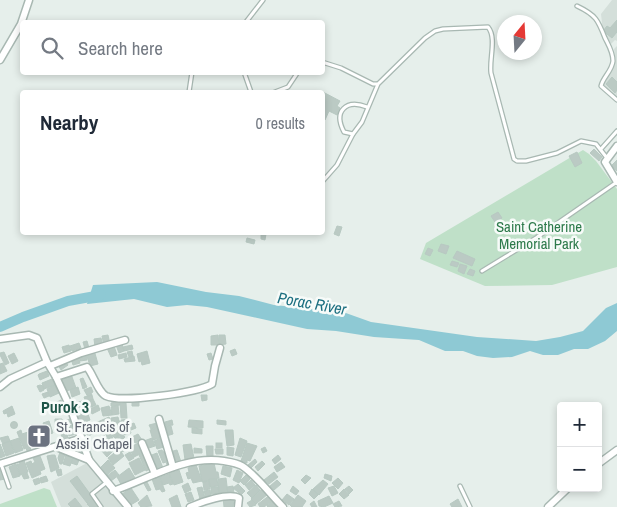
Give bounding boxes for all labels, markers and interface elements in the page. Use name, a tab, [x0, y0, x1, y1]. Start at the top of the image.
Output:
north arrow	[497, 15, 542, 60]
search box	[20, 20, 325, 75]
icon: search	[38, 34, 66, 62]
text: Search here	[78, 35, 163, 61]
text: Nearby	[40, 108, 98, 137]
text: 0 results	[255, 112, 305, 134]
park label: Saint Catherine Memorial Park	[496, 216, 582, 254]
water label: Porac River	[276, 286, 349, 320]
district label: Purok 3	[41, 396, 89, 418]
map controls	[557, 402, 602, 492]
button: +	[557, 402, 602, 447]
place label: St. Francis of Assisi Chapel	[55, 416, 132, 454]
church icon: St. Francis of Assisi Chapel	[26, 423, 52, 449]
button: −	[557, 447, 602, 492]

